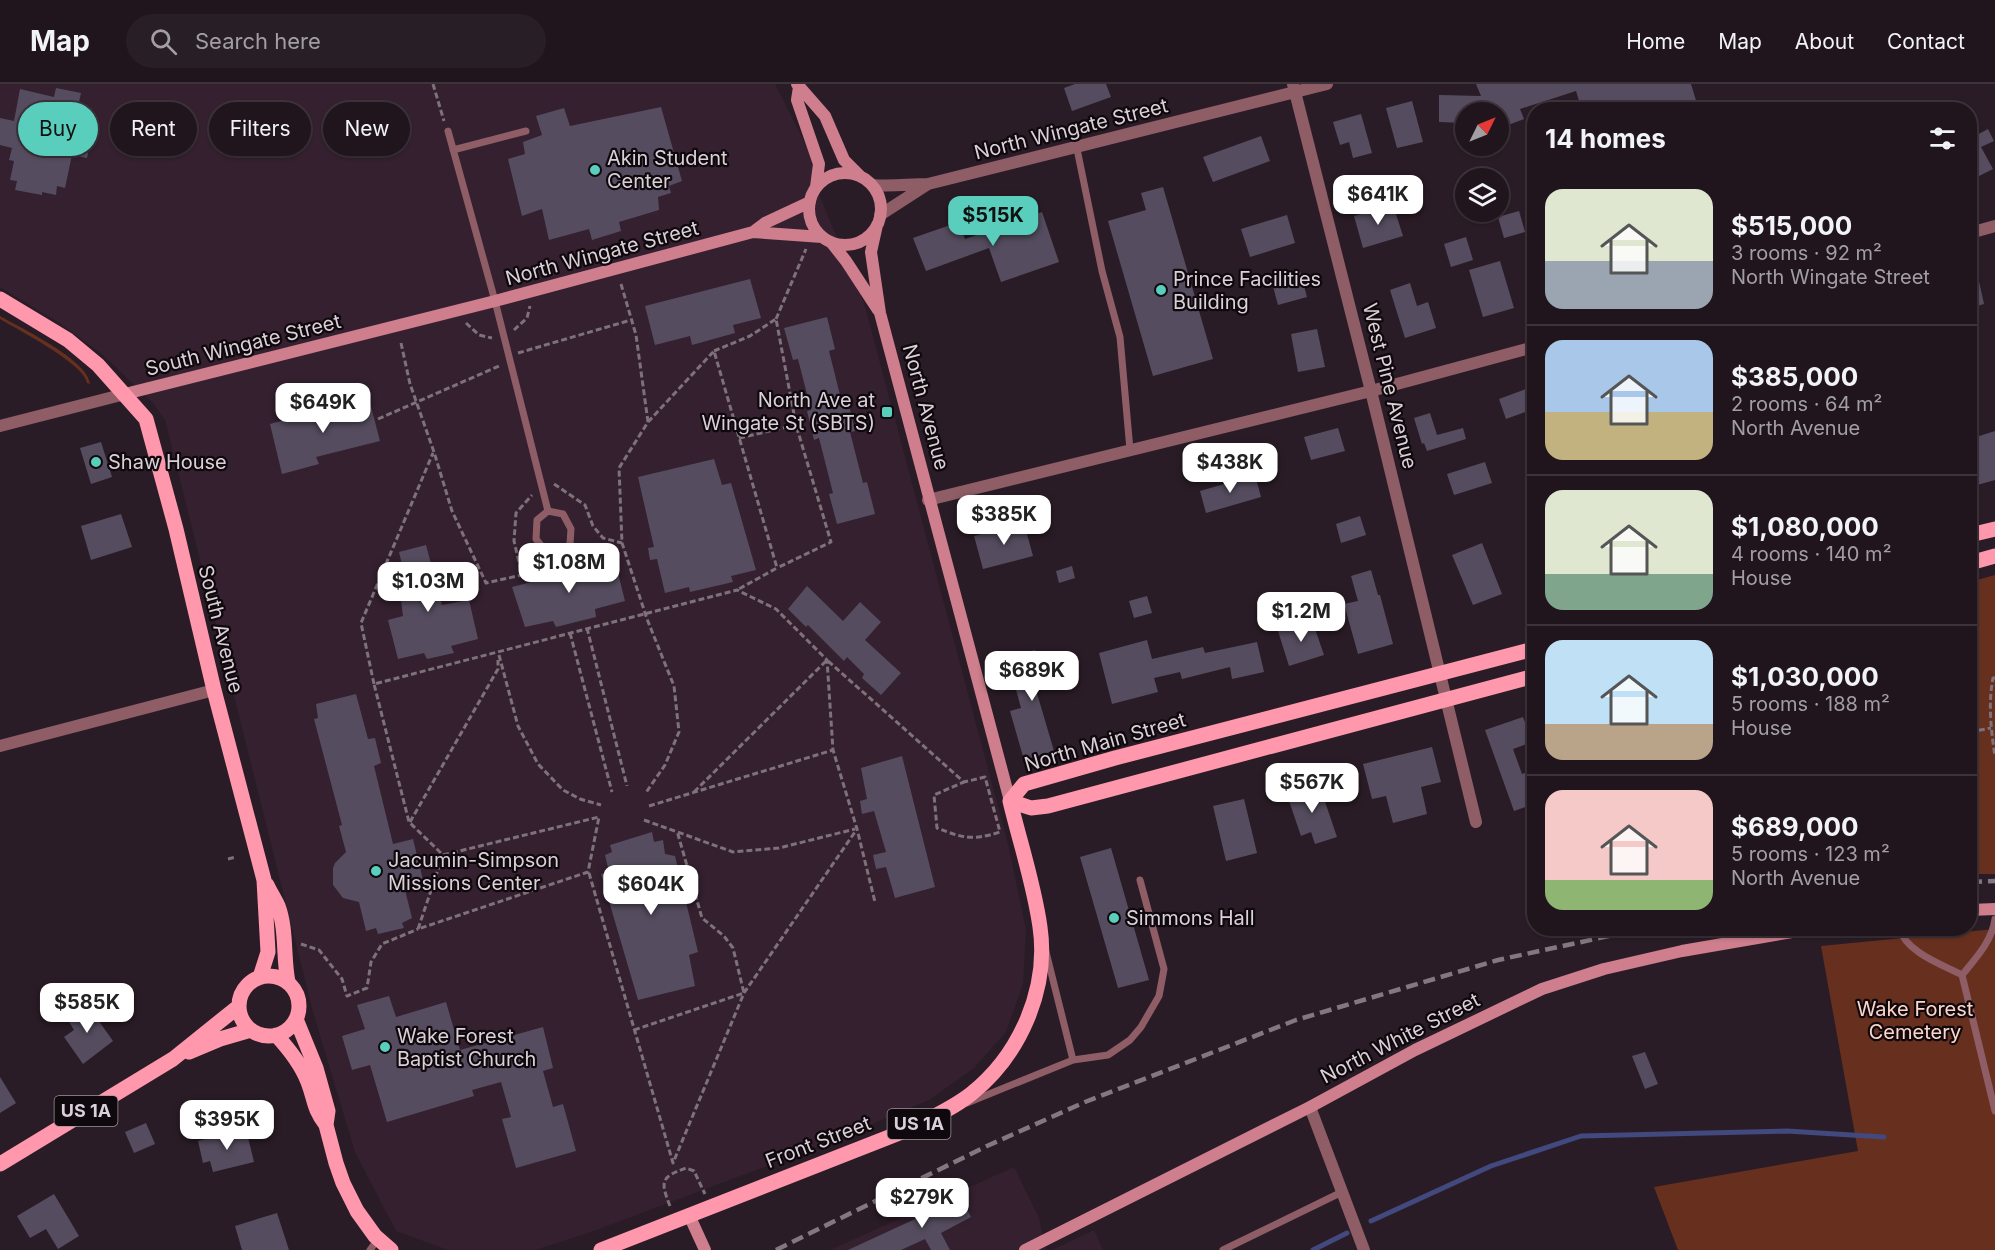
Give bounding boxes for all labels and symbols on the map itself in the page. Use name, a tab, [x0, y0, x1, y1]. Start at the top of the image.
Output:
street label: North Wingate Street	[972, 93, 1171, 165]
north arrow	[1455, 102, 1509, 156]
place label: Akin Student Center	[607, 146, 728, 193]
marker: Akin Student Center	[588, 163, 602, 177]
pin: $641K	[1336, 175, 1420, 226]
pin: $515K	[951, 196, 1035, 247]
street label: North Wingate Street	[503, 216, 702, 290]
place label: Prince Facilities Building	[1173, 267, 1321, 314]
marker: Prince Facilities Building	[1154, 283, 1168, 297]
street label: West Pine Avenue	[1358, 301, 1422, 471]
street label: South Wingate Street	[143, 309, 344, 381]
street label: North Avenue	[898, 342, 954, 472]
pin: $649K	[281, 383, 365, 434]
place label: North Ave at Wingate St (SBTS)	[701, 388, 875, 435]
marker: North Ave at Wingate St (SBTS)	[880, 405, 894, 419]
pin: $438K	[1188, 443, 1272, 494]
place label: Shaw House	[108, 450, 227, 474]
marker: Shaw House	[89, 455, 103, 469]
pin: $385K	[962, 495, 1046, 546]
pin: $1.08M	[520, 543, 618, 594]
pin: $1.03M	[379, 562, 477, 613]
street label: South Avenue	[194, 563, 248, 695]
pin: $1.2M	[1259, 592, 1343, 643]
pin: $689K	[990, 651, 1074, 702]
street label: North Main Street	[1021, 707, 1189, 777]
pin: $567K	[1270, 763, 1354, 814]
place label: Jacumin-Simpson Missions Center	[388, 848, 559, 895]
marker: Jacumin-Simpson Missions Center	[369, 864, 383, 878]
pin: $604K	[609, 865, 693, 916]
place label: Simmons Hall	[1126, 906, 1255, 930]
marker: Simmons Hall	[1107, 911, 1121, 925]
pin: $585K	[45, 983, 129, 1034]
street label: North White Street	[1316, 987, 1484, 1088]
park label: Wake Forest Cemetery	[1857, 997, 1974, 1044]
place label: Wake Forest Baptist Church	[397, 1024, 536, 1071]
marker: Wake Forest Baptist Church	[378, 1040, 392, 1054]
road number: US 1A	[54, 1096, 118, 1126]
pin: $395K	[185, 1100, 269, 1151]
road number: US 1A	[888, 1109, 950, 1139]
street label: Front Street	[762, 1111, 874, 1173]
pin: $279K	[880, 1178, 964, 1229]

